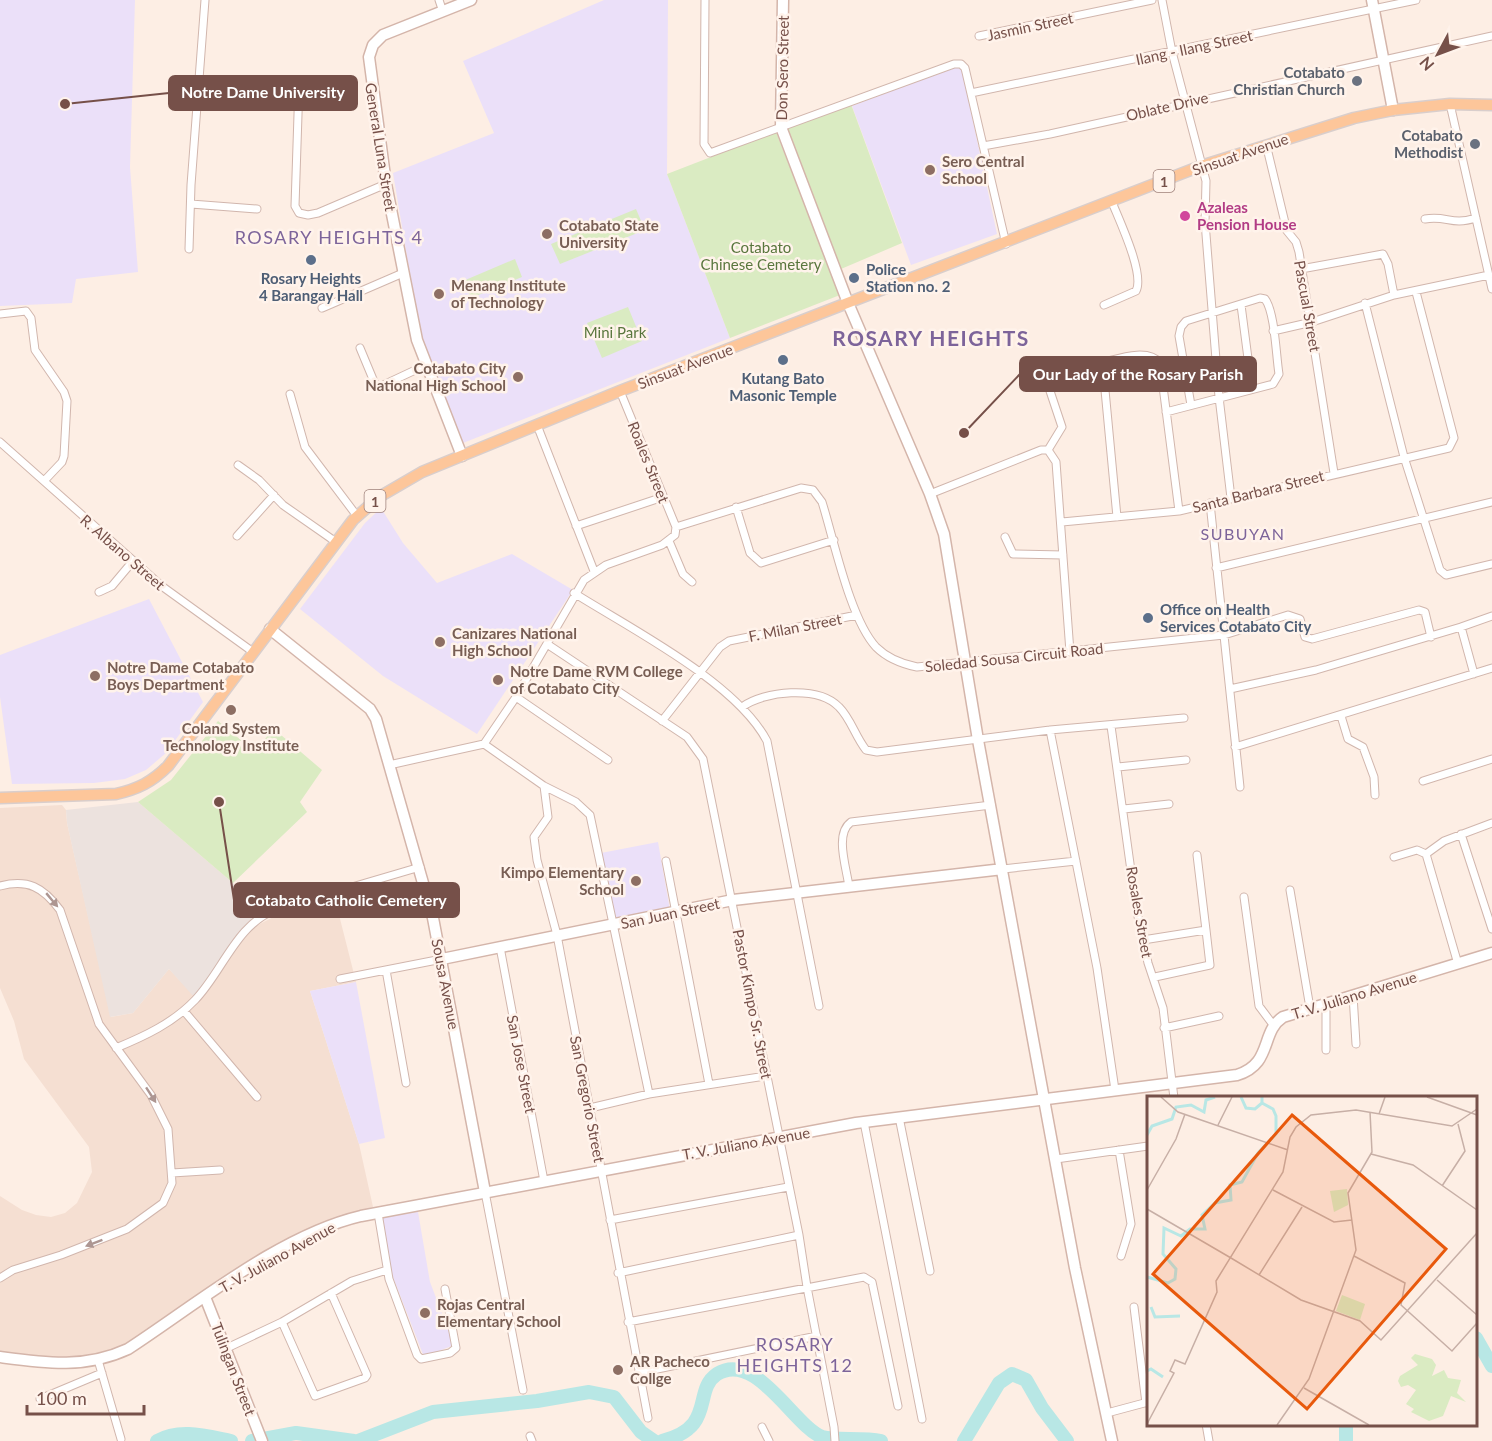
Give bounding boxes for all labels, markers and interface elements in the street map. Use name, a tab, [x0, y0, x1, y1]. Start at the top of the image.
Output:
street label: Jasmin Street	[985, 8, 1075, 44]
street label: Don Sero Street	[772, 15, 792, 121]
north arrow	[1408, 24, 1468, 84]
street label: Ilang - Ilang Street	[1134, 26, 1255, 68]
text: N	[1415, 53, 1438, 75]
place label: Cotabato Christian Church	[1233, 63, 1345, 98]
marker: Cotabato Christian Church	[1350, 74, 1364, 88]
callout: Notre Dame University	[169, 76, 357, 110]
street label: General Luna Street	[362, 81, 400, 213]
text: Notre Dame University	[181, 82, 346, 101]
street label: Oblate Drive	[1124, 88, 1210, 124]
place label: Cotabato Methodist	[1394, 126, 1463, 161]
street label: Sinsuat Avenue	[1189, 129, 1291, 179]
marker: Cotabato Methodist	[1468, 137, 1482, 151]
place label: Sero Central School	[942, 152, 1024, 187]
marker: Sero Central School	[923, 163, 937, 177]
road number: 1	[1154, 170, 1174, 192]
place label: Azaleas Pension House	[1196, 198, 1297, 233]
marker: Azaleas Pension House	[1178, 209, 1192, 223]
place label: Cotabato State University	[559, 216, 659, 251]
district label: ROSARY HEIGHTS 4	[235, 226, 423, 248]
marker: Cotabato State University	[540, 227, 554, 241]
park label: Cotabato Chinese Cemetery	[701, 238, 822, 273]
marker: Rosary Heights 4 Barangay Hall	[304, 253, 318, 267]
street label: Pascual Street	[1291, 259, 1325, 354]
place label: Police Station no. 2	[866, 260, 951, 295]
place label: Rosary Heights 4 Barangay Hall	[259, 269, 363, 304]
marker: Police Station no. 2	[847, 271, 861, 285]
place label: Menang Institute of Technology	[451, 276, 566, 311]
marker: Menang Institute of Technology	[432, 287, 446, 301]
park label: Mini Park	[584, 323, 647, 341]
district label: ROSARY HEIGHTS	[832, 325, 1030, 350]
street label: Sinsuat Avenue	[635, 340, 735, 392]
marker: Kutang Bato Masonic Temple	[776, 353, 790, 367]
callout: Our Lady of the Rosary Parish	[1020, 357, 1256, 391]
place label: Cotabato City National High School	[365, 359, 506, 394]
text: Our Lady of the Rosary Parish	[1033, 364, 1243, 383]
place label: Kutang Bato Masonic Temple	[729, 369, 837, 404]
marker: Cotabato City National High School	[511, 370, 525, 384]
street label: Roales Street	[625, 419, 674, 506]
street label: Santa Barbara Street	[1190, 466, 1326, 516]
road number: 1	[364, 490, 386, 512]
street label: R. Albano Street	[77, 510, 169, 594]
district label: SUBUYAN	[1201, 524, 1285, 543]
place label: Office on Health Services Cotabato City	[1160, 600, 1311, 635]
street label: F. Milan Street	[747, 609, 844, 645]
marker: Office on Health Services Cotabato City	[1141, 611, 1155, 625]
place label: Canizares National High School	[452, 624, 577, 659]
marker: Canizares National High School	[433, 635, 447, 649]
street label: Soledad Sousa Circuit Road	[924, 639, 1104, 675]
place label: Notre Dame Cotabato Boys Department	[107, 658, 254, 693]
place label: Notre Dame RVM College of Cotabato City	[510, 662, 683, 697]
marker: Notre Dame Cotabato Boys Department	[88, 669, 102, 683]
marker: Notre Dame RVM College of Cotabato City	[491, 673, 505, 687]
marker: Coland System Technology Institute	[224, 703, 238, 717]
place label: Coland System Technology Institute	[163, 719, 299, 754]
place label: Kimpo Elementary School	[501, 863, 624, 898]
street label: Rosales Street	[1123, 865, 1157, 960]
marker: Kimpo Elementary School	[629, 874, 643, 888]
callout: Cotabato Catholic Cemetery	[234, 883, 459, 917]
text: Cotabato Catholic Cemetery	[245, 890, 447, 909]
one-way arrow	[45, 892, 58, 908]
street label: San Juan Street	[619, 894, 722, 932]
street label: Pastor Kimpo Sr. Street	[730, 928, 776, 1081]
street label: Sousa Avenue	[428, 937, 464, 1031]
street label: T. V. Juliano Avenue	[1289, 967, 1419, 1023]
street label: San Jose Street	[504, 1013, 540, 1115]
street label: San Gregorio Street	[567, 1034, 609, 1164]
one-way arrow	[145, 1087, 156, 1104]
inset map	[1147, 1096, 1477, 1426]
street label: T. V. Juliano Avenue	[681, 1123, 811, 1163]
street label: T. V. Juliano Avenue	[216, 1218, 338, 1296]
one-way arrow	[85, 1239, 103, 1248]
place label: Rojas Central Elementary School	[437, 1295, 561, 1330]
marker: Rojas Central Elementary School	[418, 1306, 432, 1320]
street label: Tulingan Street	[208, 1320, 260, 1419]
district label: ROSARY HEIGHTS 12	[737, 1333, 853, 1376]
place label: AR Pacheco Collge	[629, 1352, 710, 1387]
marker: AR Pacheco Collge	[611, 1363, 625, 1377]
scale bar	[27, 1378, 144, 1416]
text: 100 m	[36, 1387, 87, 1409]

